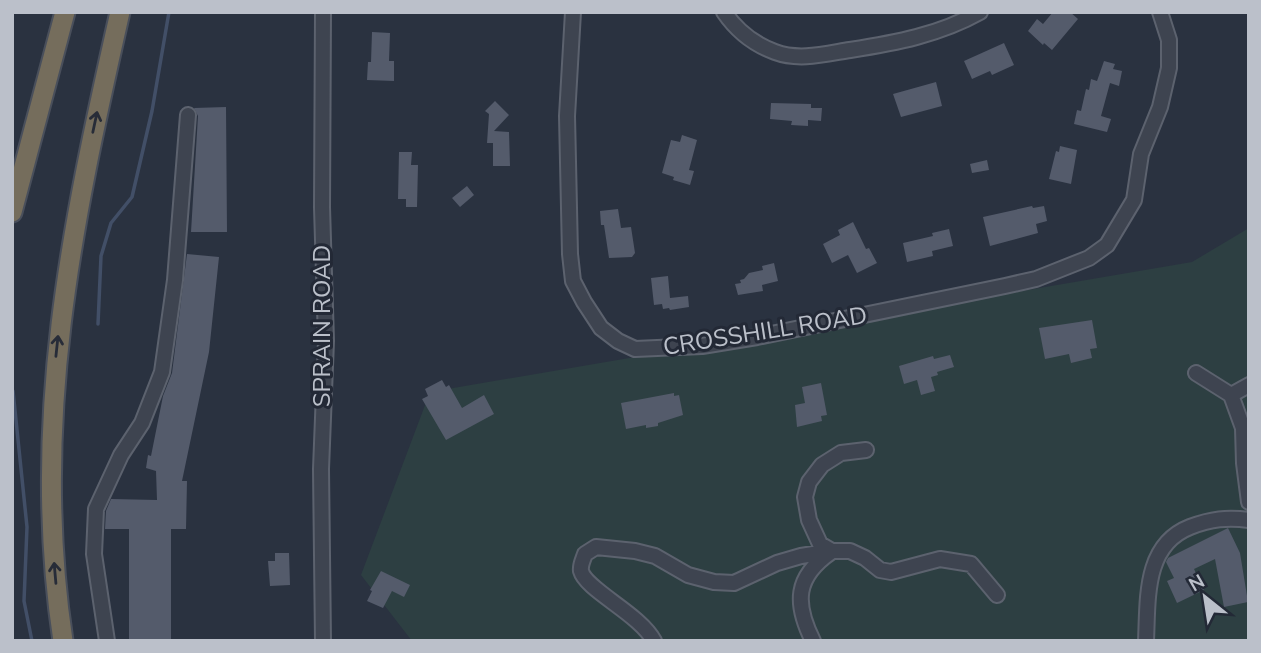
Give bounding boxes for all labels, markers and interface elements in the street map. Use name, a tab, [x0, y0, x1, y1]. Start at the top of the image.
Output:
one-way arrow	[89, 111, 102, 134]
street label: SPRAIN ROAD	[306, 245, 338, 407]
street label: CROSSHILL ROAD	[661, 299, 869, 363]
one-way arrow	[51, 335, 64, 358]
one-way arrow	[48, 562, 61, 585]
north arrow	[1170, 562, 1240, 632]
text: N	[1184, 568, 1210, 598]

